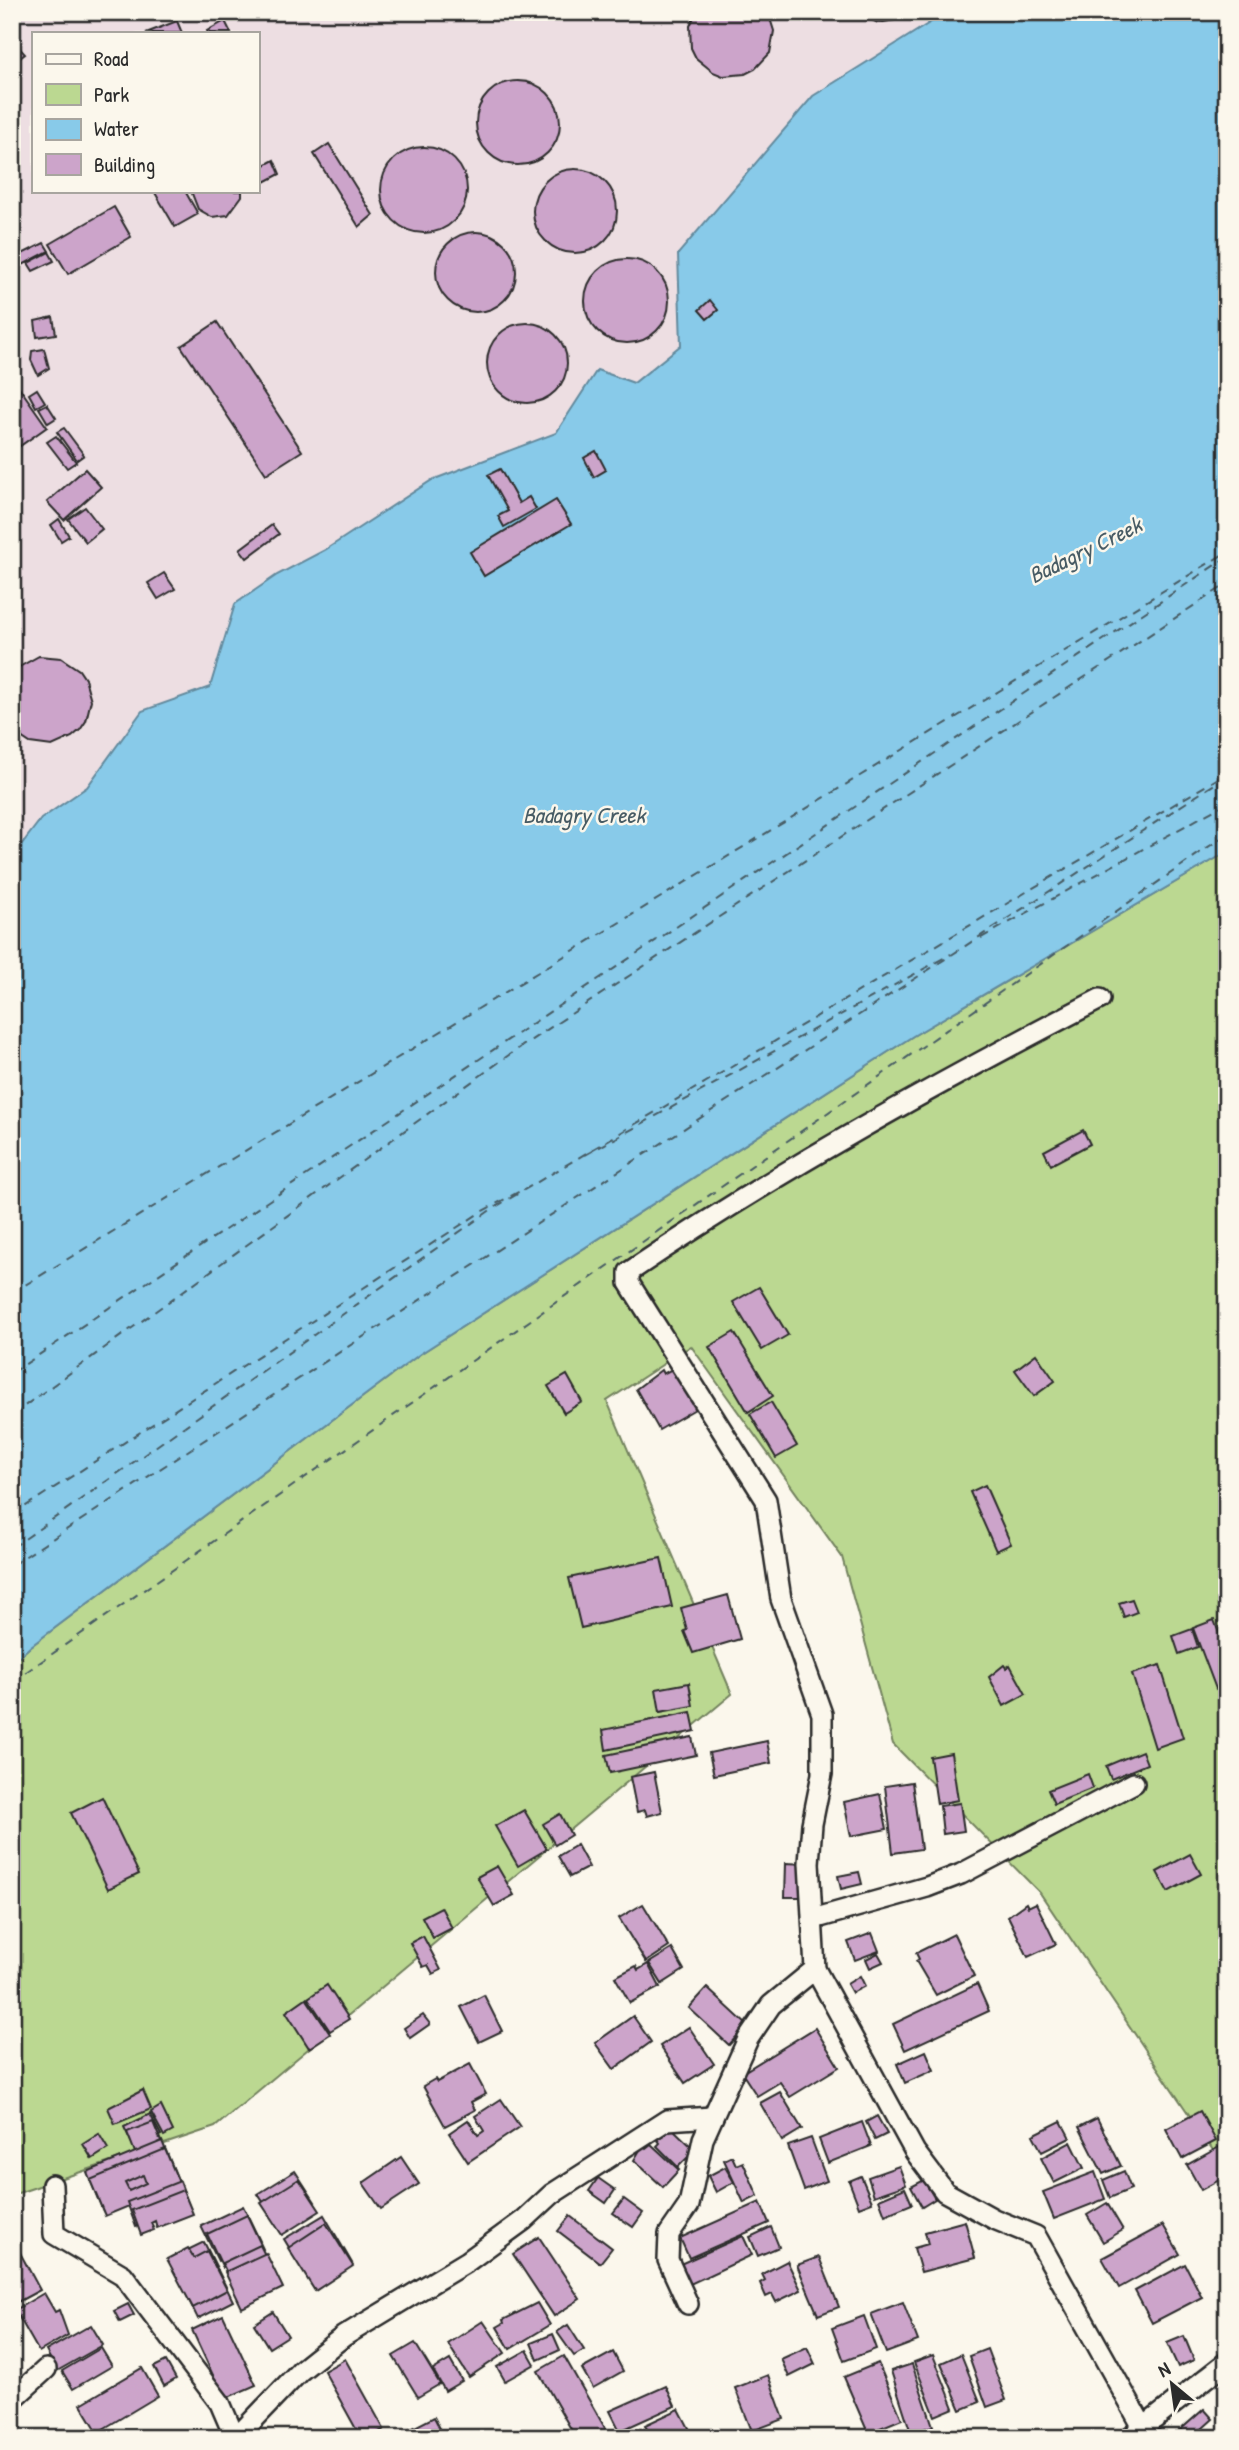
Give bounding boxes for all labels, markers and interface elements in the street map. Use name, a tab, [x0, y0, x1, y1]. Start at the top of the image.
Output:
legend	[32, 32, 259, 192]
text: Road	[94, 44, 128, 73]
text: Park	[94, 80, 129, 109]
text: Water	[94, 114, 139, 143]
text: Building	[94, 150, 155, 179]
water label: Badagry Creek	[1023, 508, 1149, 591]
water label: Badagry Creek	[523, 799, 647, 831]
north arrow	[1138, 2348, 1208, 2418]
text: N	[1153, 2355, 1174, 2383]

